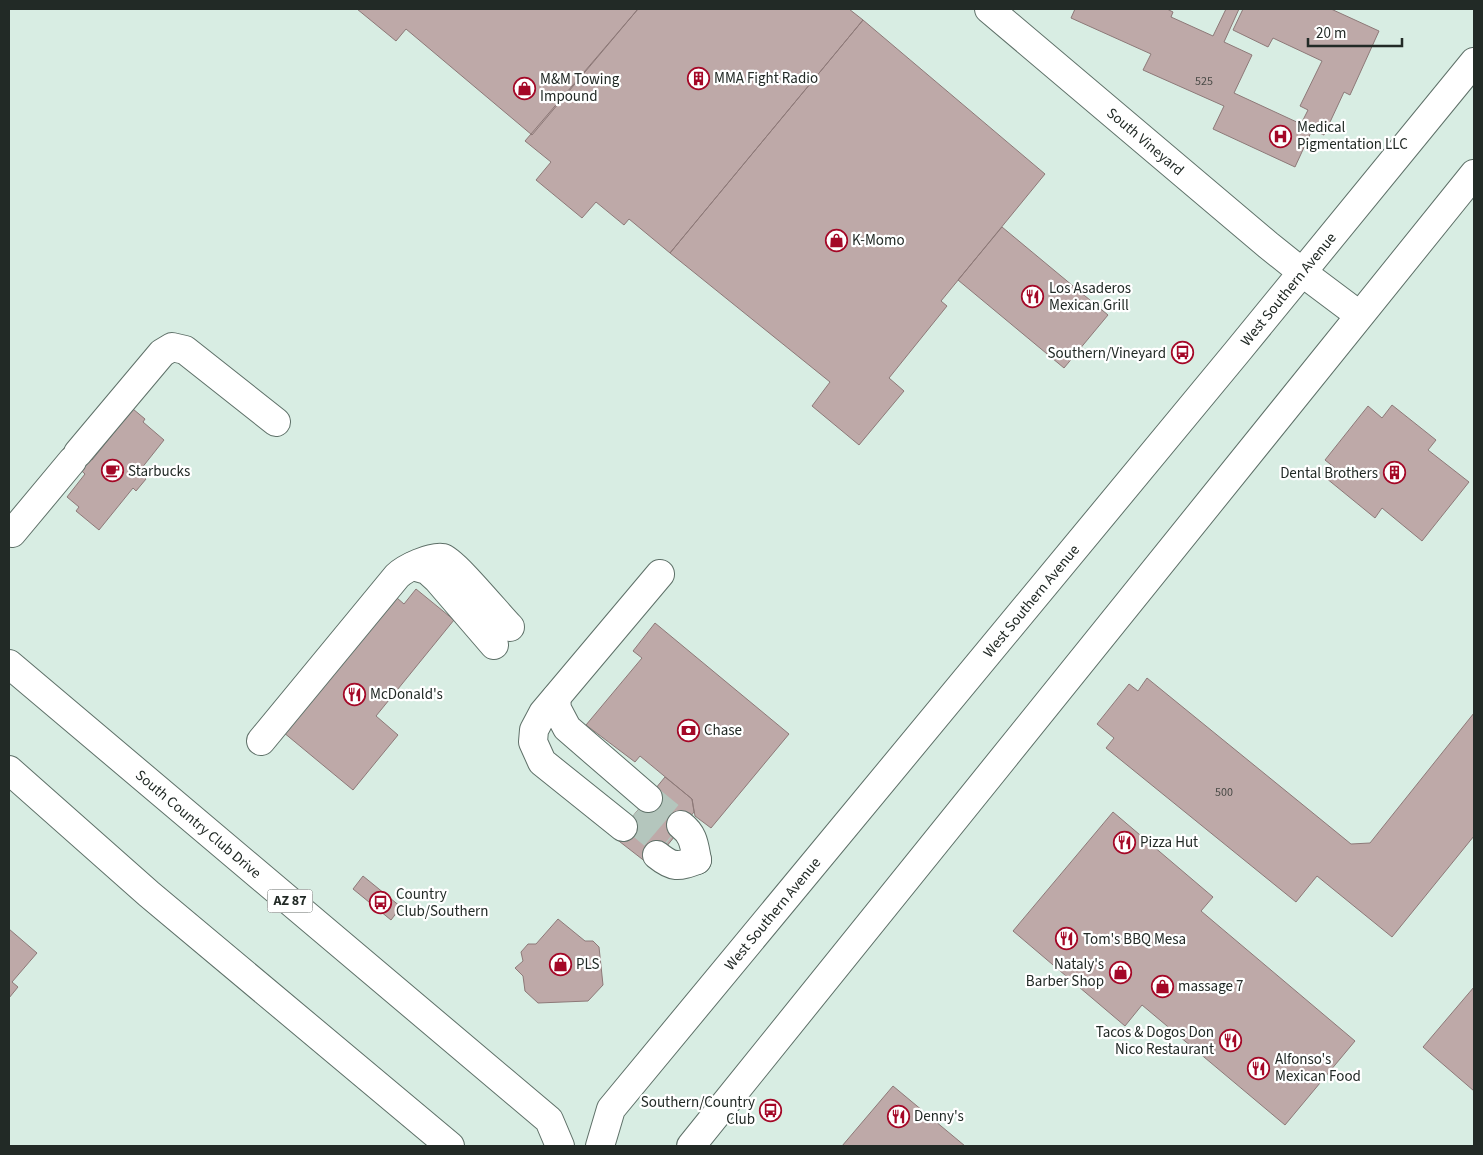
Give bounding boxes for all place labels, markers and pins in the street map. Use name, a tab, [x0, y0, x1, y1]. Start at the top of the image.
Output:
building icon: MMA Fight Radio	[686, 66, 710, 90]
place label: MMA Fight Radio	[714, 68, 818, 89]
place label: M&M Towing Impound	[540, 69, 620, 107]
shop icon: M&M Towing Impound	[512, 76, 536, 100]
place label: Medical Pigmentation LLC	[1297, 117, 1408, 155]
hospital icon: Medical Pigmentation LLC	[1269, 124, 1293, 148]
shop icon: K-Momo	[824, 228, 848, 252]
place label: K-Momo	[852, 230, 905, 251]
place label: Los Asaderos Mexican Grill	[1049, 278, 1131, 316]
restaurant icon: Los Asaderos Mexican Grill	[1021, 285, 1045, 309]
bus stop icon: Southern/Vineyard	[1170, 341, 1194, 365]
place label: Southern/Vineyard	[1048, 343, 1166, 364]
cafe icon: Starbucks	[100, 459, 124, 483]
place label: Starbucks	[128, 461, 190, 482]
building icon: Dental Brothers	[1382, 461, 1406, 485]
place label: Dental Brothers	[1280, 463, 1378, 484]
restaurant icon: McDonald's	[342, 682, 366, 706]
place label: McDonald's	[370, 684, 443, 705]
bank icon: Chase	[676, 718, 700, 742]
place label: Chase	[704, 720, 742, 741]
restaurant icon: Pizza Hut	[1112, 830, 1136, 854]
place label: Pizza Hut	[1140, 832, 1198, 853]
place label: Country Club/Southern	[396, 884, 488, 922]
bus stop icon: Country Club/Southern	[368, 891, 392, 915]
restaurant icon: Tom's BBQ Mesa	[1055, 927, 1079, 951]
place label: Tom's BBQ Mesa	[1083, 929, 1186, 950]
shop icon: PLS	[548, 952, 572, 976]
place label: PLS	[576, 954, 599, 975]
place label: Nataly's Barber Shop	[1026, 954, 1104, 992]
shop icon: Nataly's Barber Shop	[1108, 961, 1132, 985]
shop icon: massage 7	[1150, 974, 1174, 998]
place label: massage 7	[1178, 976, 1243, 997]
place label: Tacos & Dogos Don Nico Restaurant	[1096, 1022, 1214, 1060]
restaurant icon: Tacos & Dogos Don Nico Restaurant	[1218, 1029, 1242, 1053]
place label: Alfonso's Mexican Food	[1275, 1049, 1361, 1087]
restaurant icon: Alfonso's Mexican Food	[1247, 1056, 1271, 1080]
place label: Southern/Country Club	[641, 1092, 755, 1130]
bus stop icon: Southern/Country Club	[759, 1099, 783, 1123]
restaurant icon: Denny's	[886, 1104, 910, 1128]
place label: Denny's	[914, 1106, 964, 1127]

